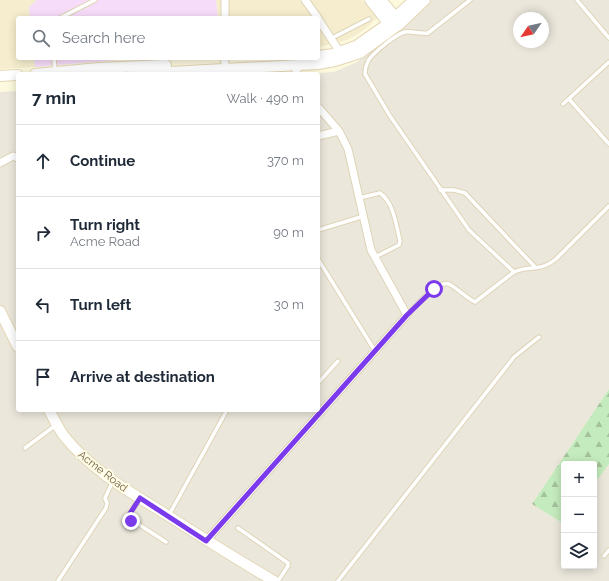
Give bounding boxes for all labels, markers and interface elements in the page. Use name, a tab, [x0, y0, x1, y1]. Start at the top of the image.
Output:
north arrow	[513, 12, 549, 48]
search box	[16, 16, 320, 60]
icon: search	[30, 27, 52, 49]
text: Search here	[62, 29, 145, 47]
text: 7 min	[32, 88, 76, 108]
text: Walk · 490 m	[227, 91, 304, 106]
icon: ahead	[32, 150, 54, 172]
text: Continue	[70, 152, 135, 170]
text: 370 m	[267, 153, 304, 168]
text: Turn right	[70, 216, 140, 234]
icon: right	[32, 222, 54, 244]
text: 90 m	[273, 225, 304, 240]
text: Acme Road	[70, 234, 140, 249]
route start	[425, 280, 443, 298]
icon: left	[32, 294, 54, 316]
text: Turn left	[70, 296, 131, 314]
text: 30 m	[274, 297, 304, 312]
icon: arrive	[32, 366, 54, 388]
text: Arrive at destination	[70, 368, 215, 386]
street label: Acme Road	[75, 448, 130, 495]
map controls	[561, 461, 597, 569]
button: +	[561, 461, 597, 497]
button: −	[561, 497, 597, 533]
route end	[122, 512, 140, 530]
button: layers	[561, 533, 597, 569]

